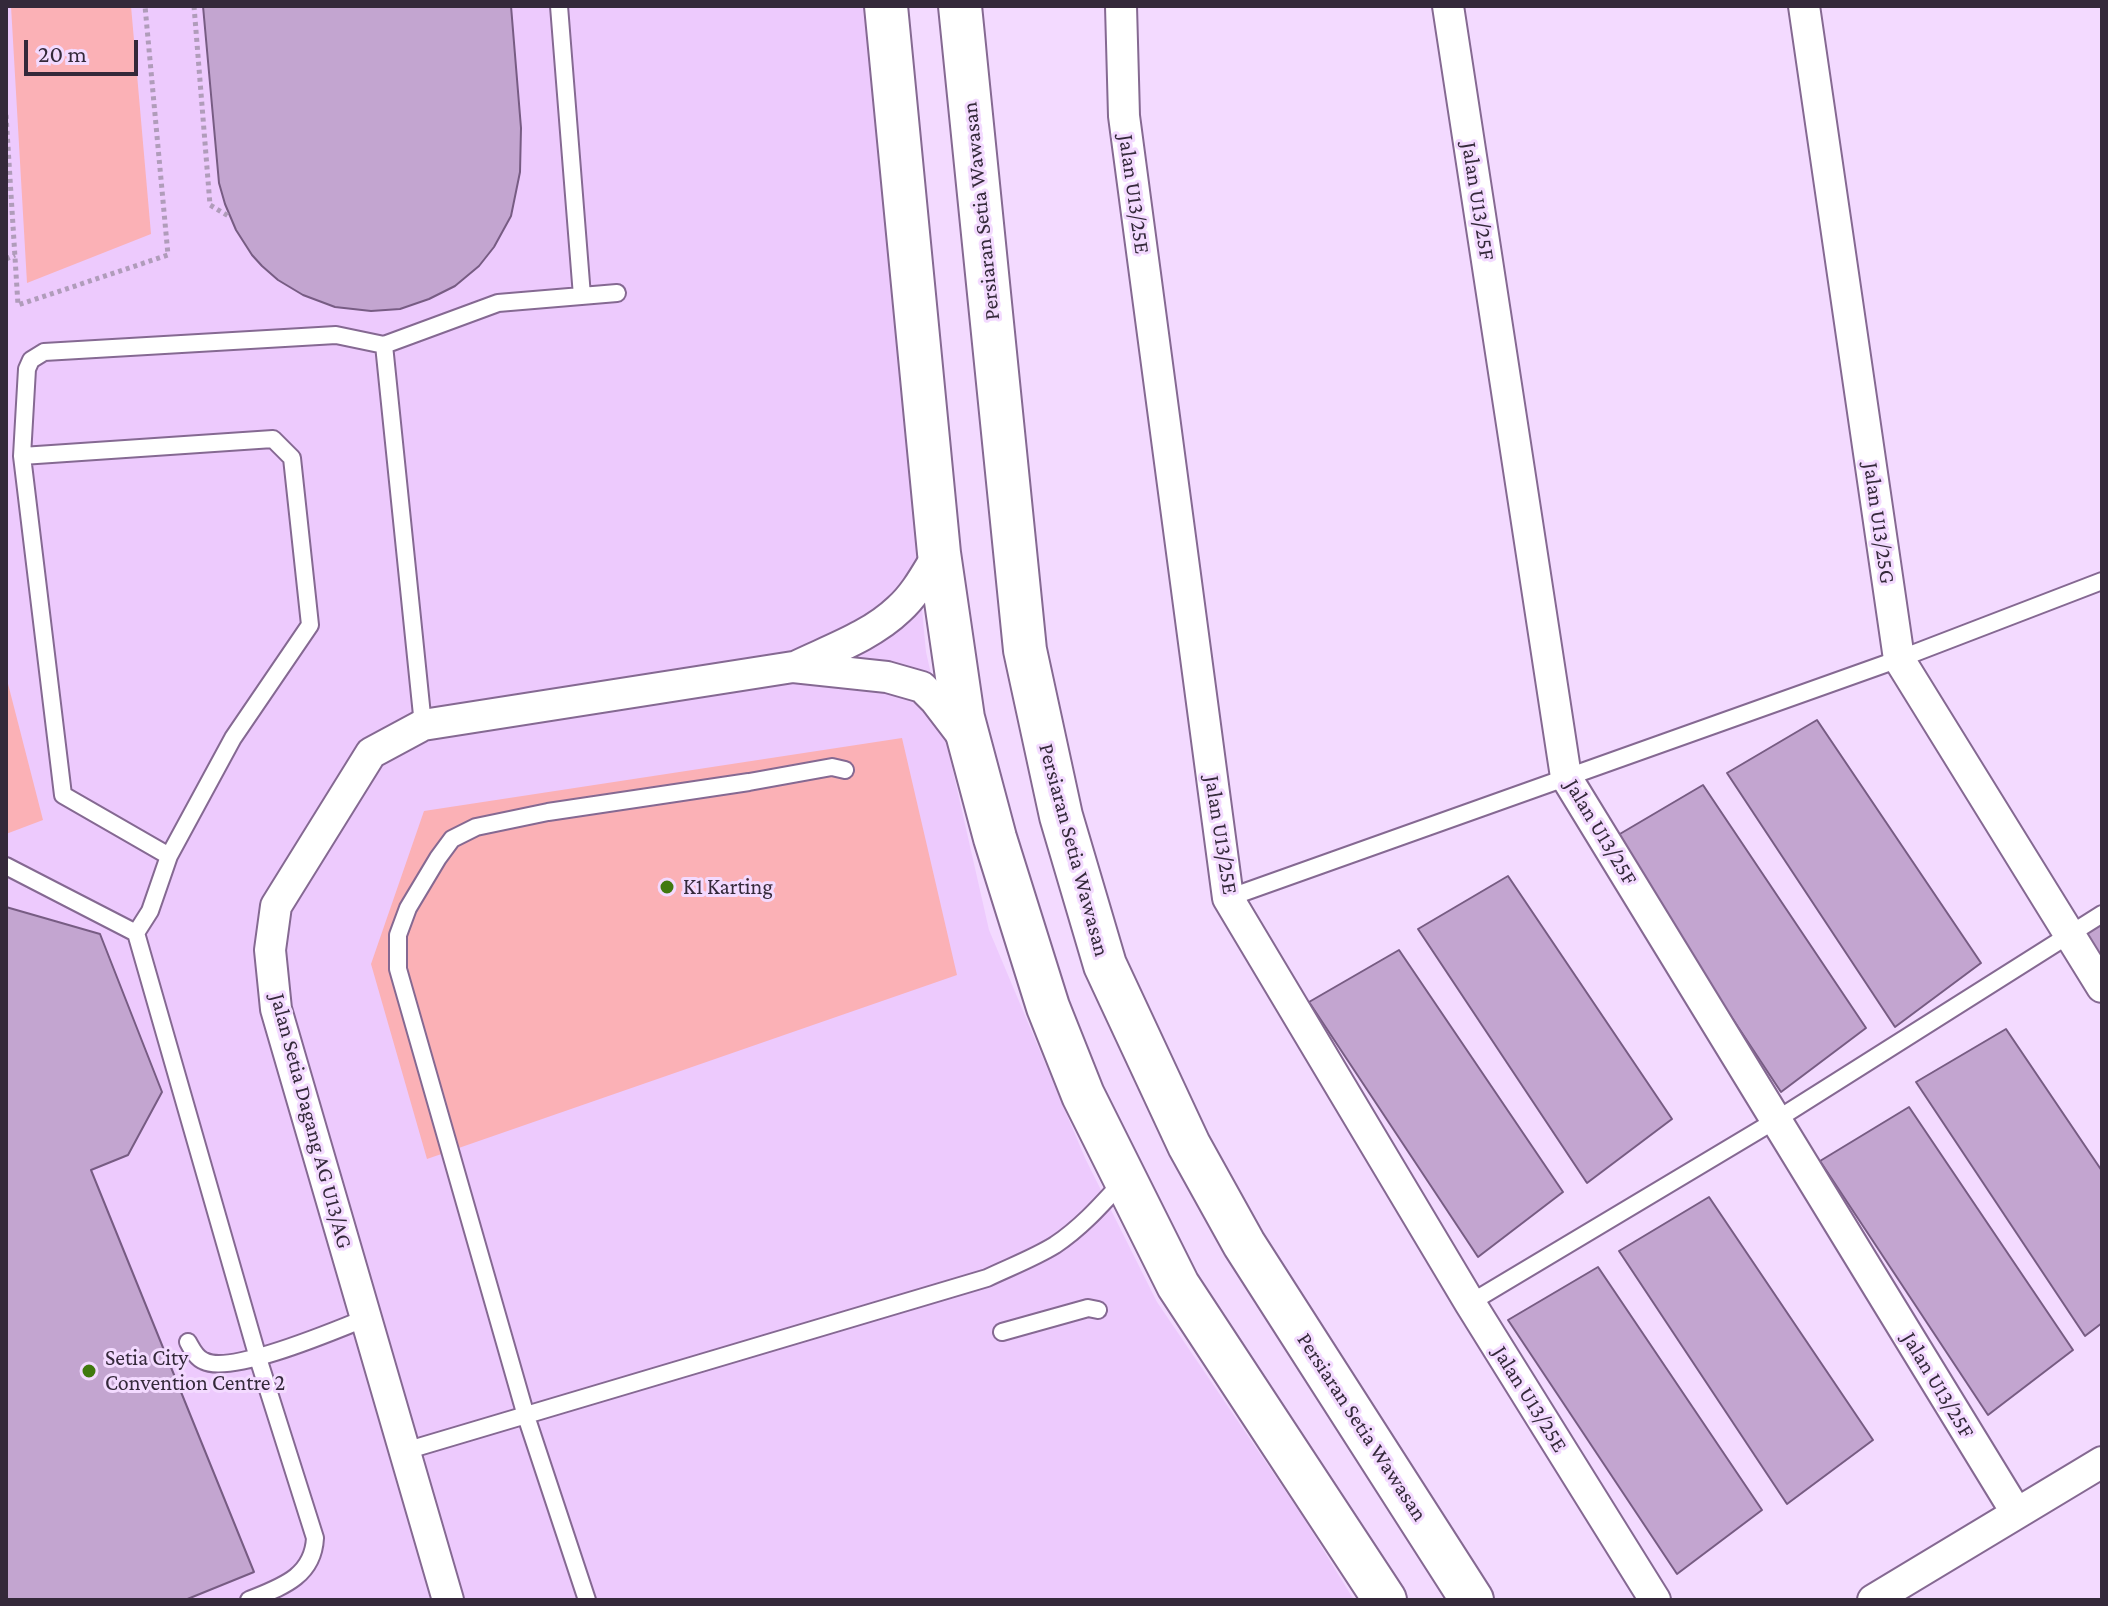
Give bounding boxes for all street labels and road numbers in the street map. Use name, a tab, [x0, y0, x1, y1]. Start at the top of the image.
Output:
street label: Persiaran Setia Wawasan	[956, 100, 1006, 322]
street label: Jalan U13/25E	[1113, 133, 1155, 255]
street label: Jalan U13/25F	[1456, 140, 1500, 262]
street label: Jalan U13/25G	[1857, 461, 1901, 585]
street label: Persiaran Setia Wawasan	[1033, 741, 1115, 959]
street label: Jalan U13/25E	[1199, 774, 1243, 896]
street label: Jalan U13/25F	[1559, 774, 1643, 890]
street label: Jalan Setia Dagang AG U13/AG	[264, 991, 358, 1251]
street label: Jalan U13/25F	[1896, 1327, 1980, 1443]
street label: Persiaran Setia Wawasan	[1291, 1328, 1433, 1526]
street label: Jalan U13/25E	[1487, 1341, 1573, 1457]

